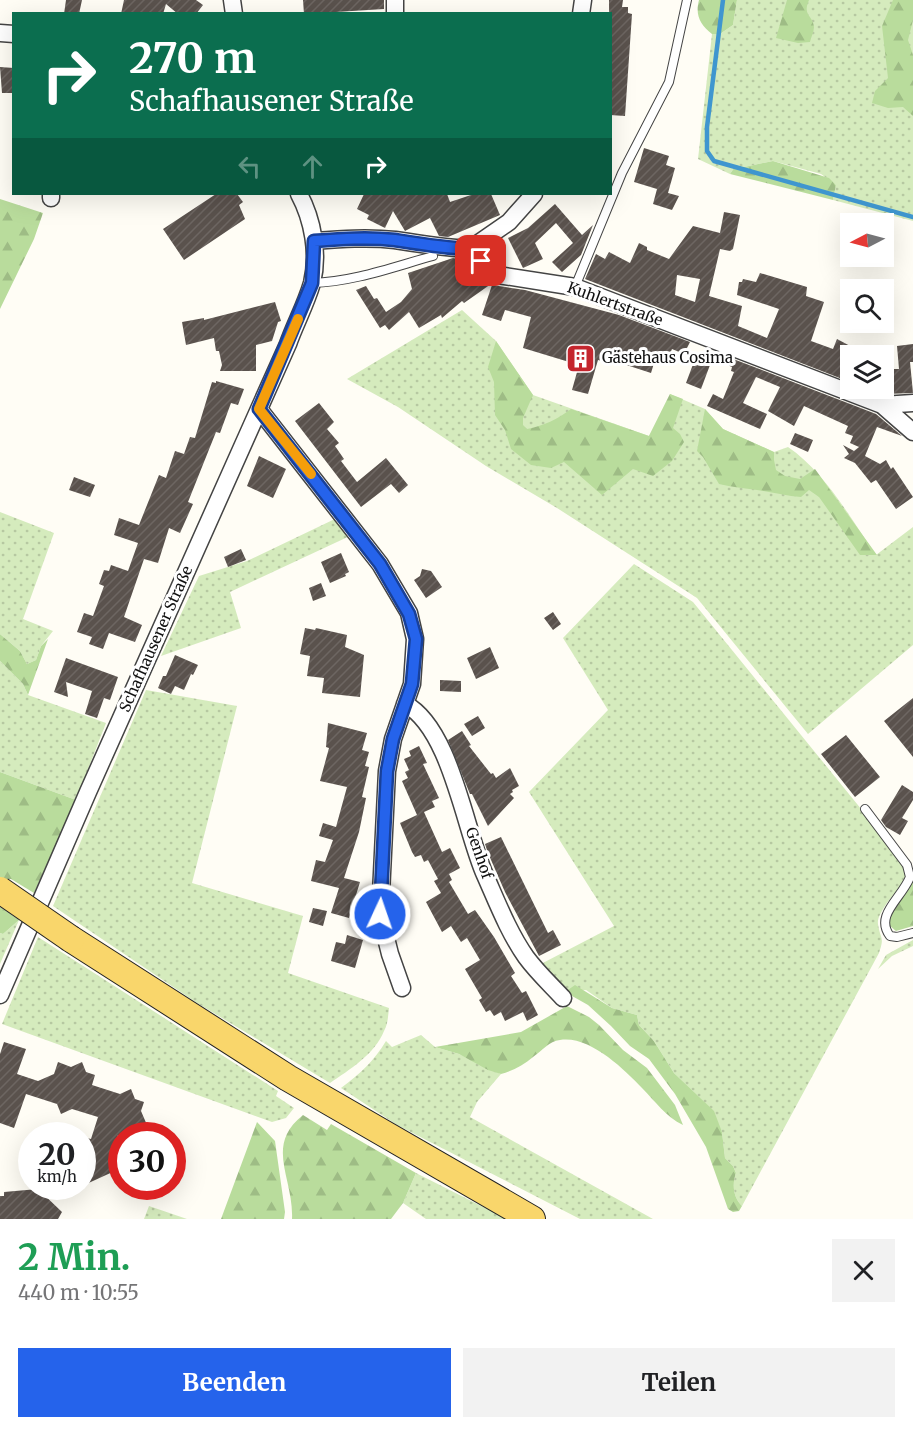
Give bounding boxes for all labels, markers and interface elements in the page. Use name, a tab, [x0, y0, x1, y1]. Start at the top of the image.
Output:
text: 270 m	[129, 32, 256, 84]
icon: right	[30, 36, 108, 114]
text: Schafhausener Straße	[129, 84, 414, 118]
icon: left	[233, 150, 266, 183]
icon: ahead	[296, 150, 329, 183]
icon: right	[359, 150, 392, 183]
north arrow	[840, 213, 894, 267]
map controls	[840, 213, 894, 399]
pin	[455, 235, 506, 286]
icon: arrive	[464, 244, 497, 277]
street label: Kuhlertstraße	[565, 277, 666, 330]
button: search	[840, 279, 894, 333]
building icon: Gästehaus Cosima	[565, 342, 597, 374]
button: layers	[840, 345, 894, 399]
place label: Gästehaus Cosima	[602, 348, 733, 367]
street label: Schafhausener Straße	[115, 563, 196, 715]
street label: Genhof	[462, 825, 498, 882]
position arrow	[348, 882, 412, 946]
speed limit sign: 30	[108, 1122, 186, 1200]
text: 20	[38, 1135, 76, 1173]
text: km/h	[37, 1167, 77, 1186]
text: 2 Min.	[18, 1235, 130, 1280]
button: close	[832, 1239, 895, 1302]
text: 440 m · 10:55	[18, 1280, 139, 1305]
button: Beenden	[18, 1348, 451, 1417]
button: Teilen	[463, 1348, 895, 1417]

